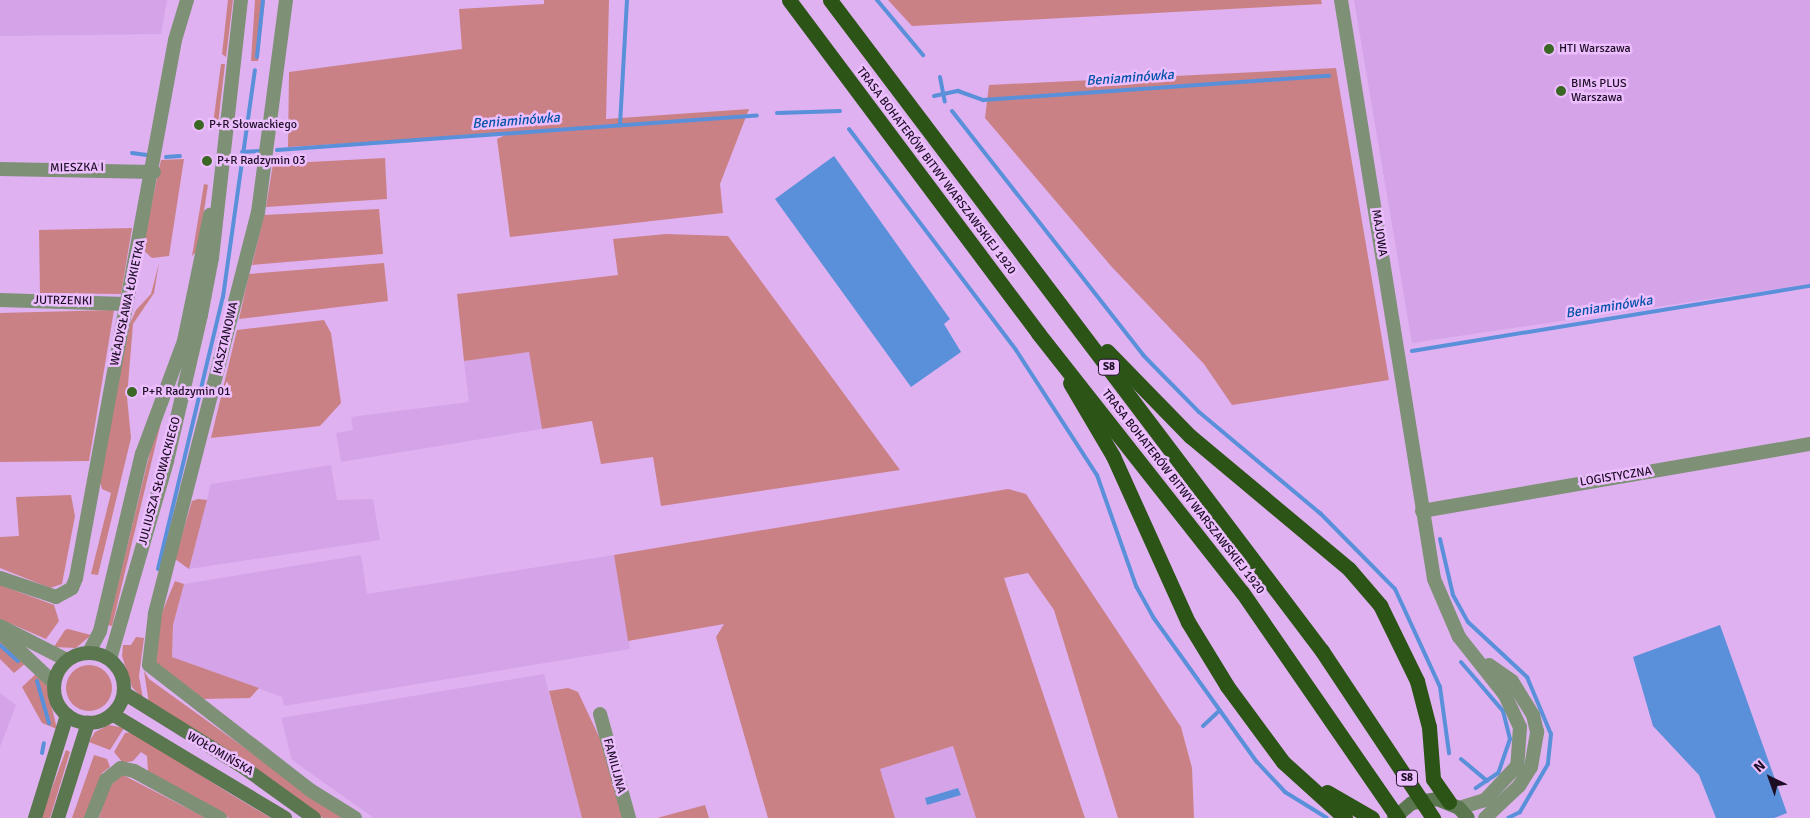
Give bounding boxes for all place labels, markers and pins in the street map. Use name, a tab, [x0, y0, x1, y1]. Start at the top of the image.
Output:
place label: HTI Warszawa	[1559, 42, 1631, 56]
marker: HTI Warszawa	[1543, 43, 1555, 55]
place label: BIMs PLUS Warszawa	[1571, 77, 1627, 105]
marker: BIMs PLUS Warszawa	[1555, 85, 1567, 97]
place label: P+R Słowackiego	[209, 118, 297, 132]
marker: P+R Słowackiego	[193, 119, 205, 131]
place label: P+R Radzymin 03	[217, 154, 306, 168]
marker: P+R Radzymin 03	[201, 155, 213, 167]
place label: P+R Radzymin 01	[142, 385, 231, 399]
marker: P+R Radzymin 01	[126, 386, 138, 398]

